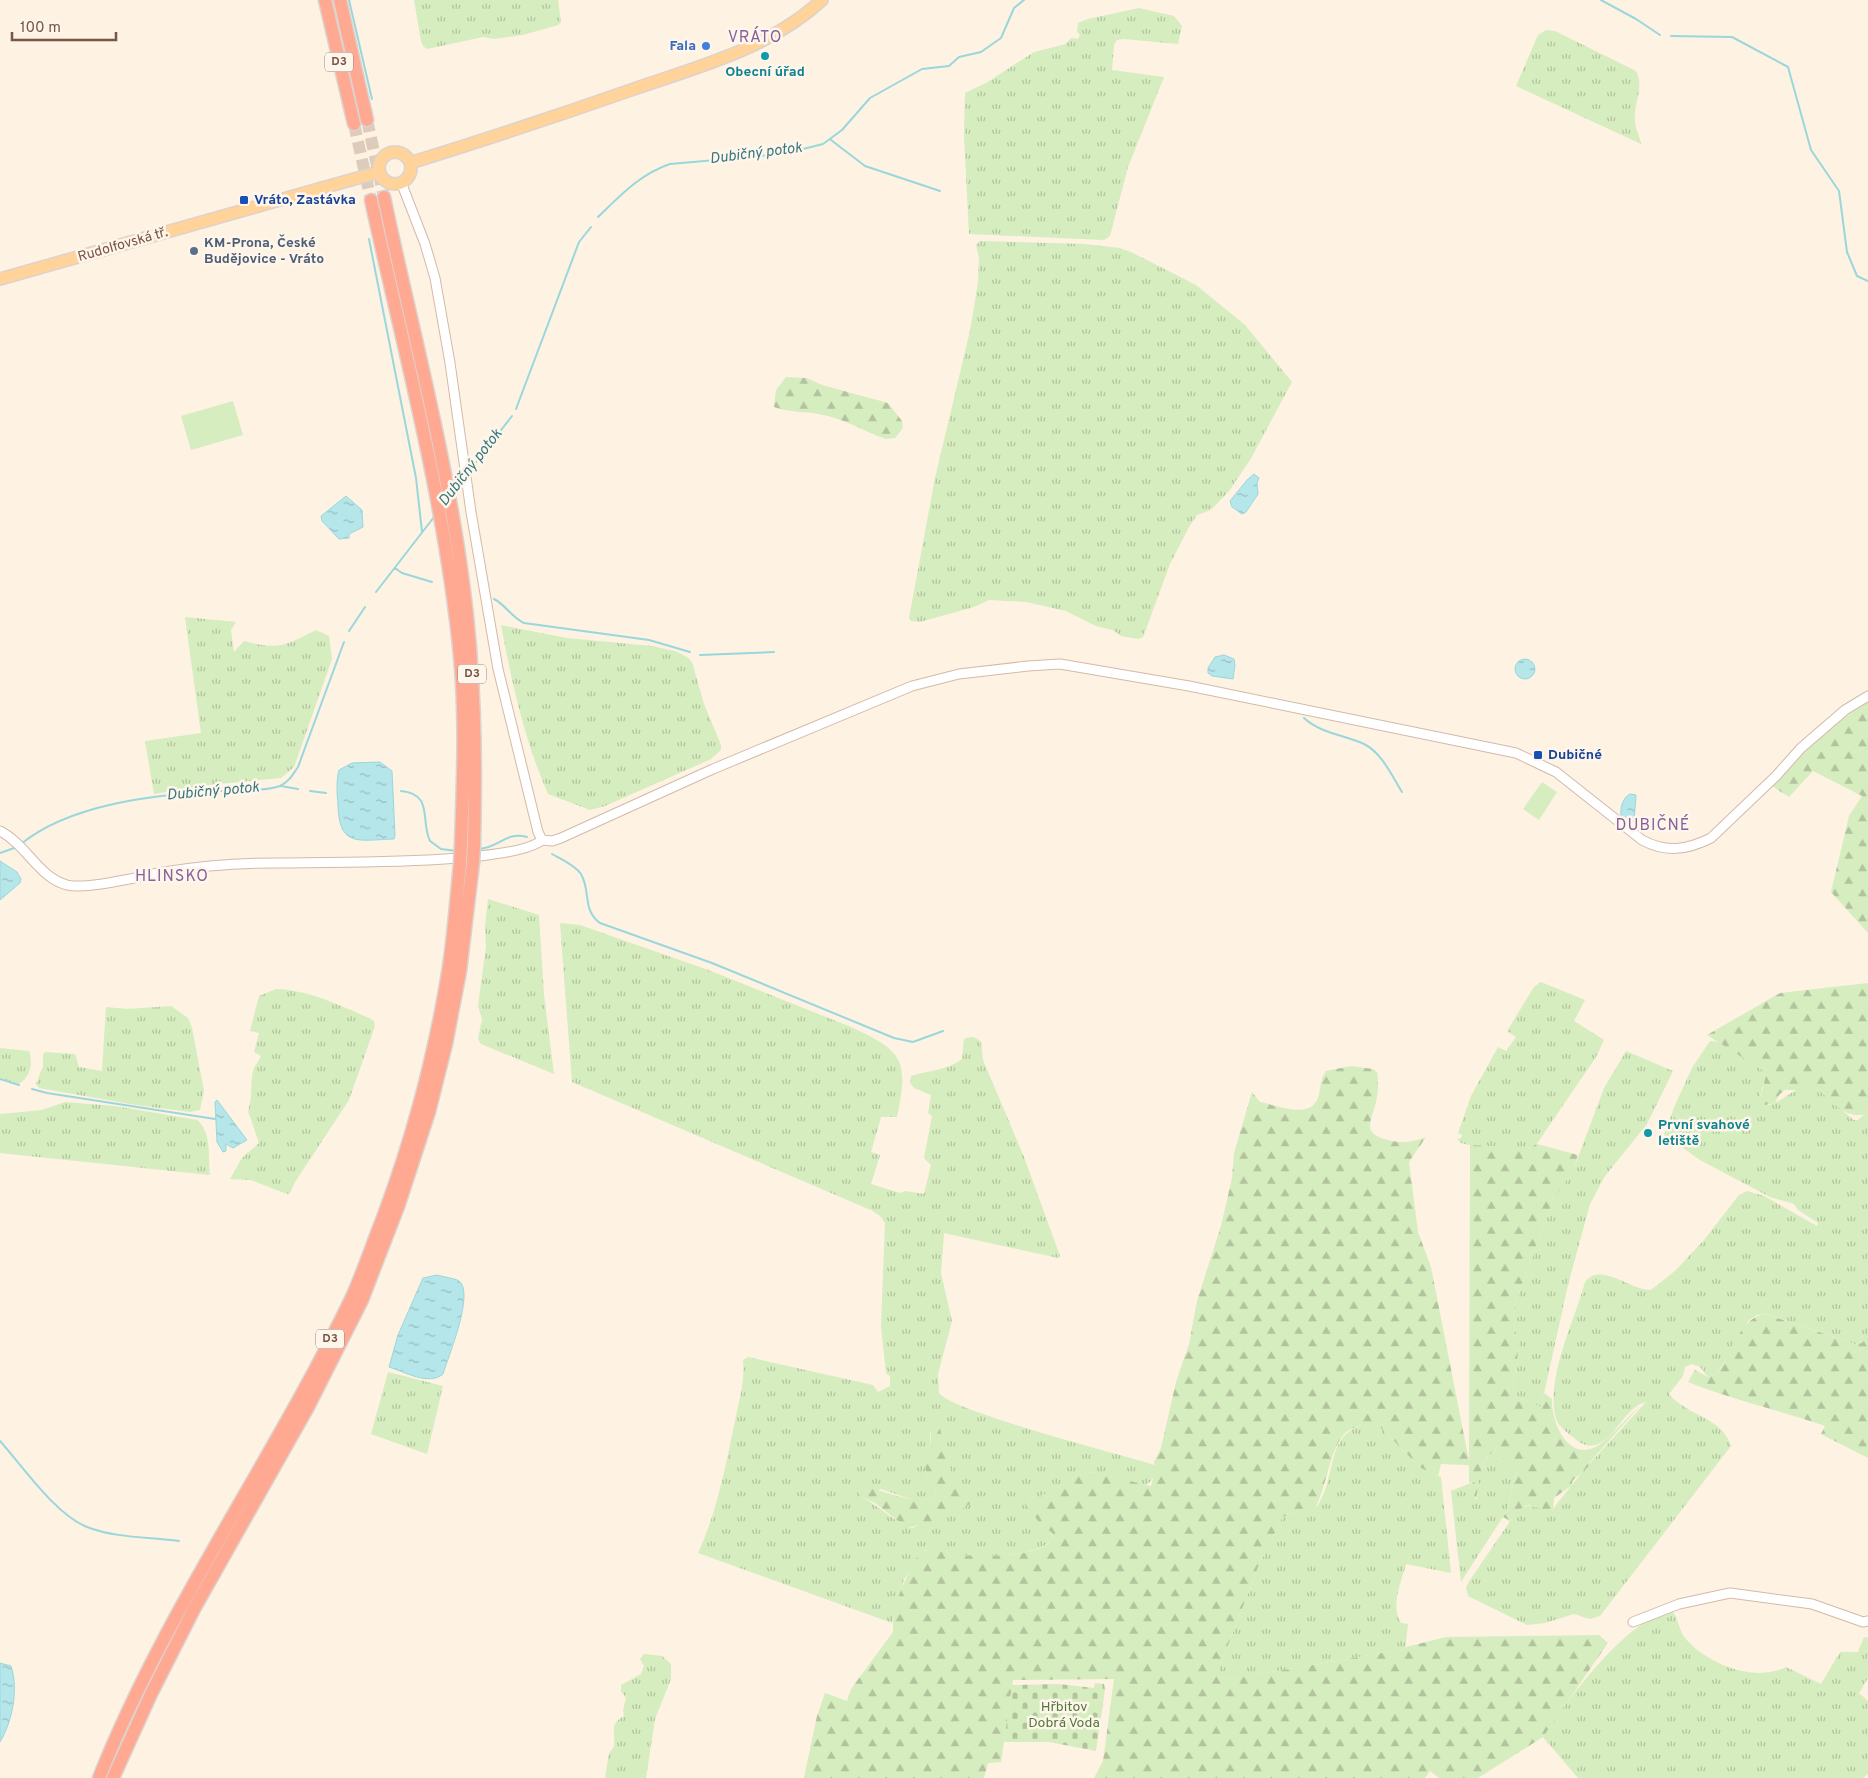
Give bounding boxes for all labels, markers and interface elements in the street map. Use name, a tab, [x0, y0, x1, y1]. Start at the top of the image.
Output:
scale bar	[12, 10, 116, 42]
text: 100 m	[20, 19, 61, 38]
district label: VRÁTO	[728, 26, 782, 48]
place label: Fala	[669, 38, 696, 55]
marker: Fala	[700, 40, 712, 52]
marker: Obecní úřad	[759, 50, 771, 62]
road number: D3	[325, 52, 353, 72]
place label: Obecní úřad	[725, 64, 805, 81]
water label: Dubičný potok	[709, 139, 804, 169]
place label: Vráto, Zastávka	[254, 192, 356, 209]
marker: Vráto, Zastávka	[238, 194, 250, 206]
street label: Rudolfovská tř.	[76, 224, 170, 266]
place label: KM-Prona, České Budějovice - Vráto	[204, 234, 324, 268]
marker: KM-Prona, České Budějovice - Vráto	[188, 245, 200, 257]
water label: Dubičný potok	[435, 425, 507, 510]
road number: D3	[458, 664, 486, 684]
place label: Dubičné	[1548, 747, 1602, 764]
marker: Dubičné	[1532, 749, 1544, 761]
water label: Dubičný potok	[166, 778, 261, 806]
district label: DUBIČNÉ	[1616, 814, 1690, 836]
district label: HLINSKO	[135, 867, 209, 887]
place label: První svahové letiště	[1658, 1117, 1750, 1150]
marker: První svahové letiště	[1642, 1127, 1654, 1139]
road number: D3	[316, 1330, 344, 1348]
park label: Hřbitov Dobrá Voda	[1028, 1699, 1100, 1732]

